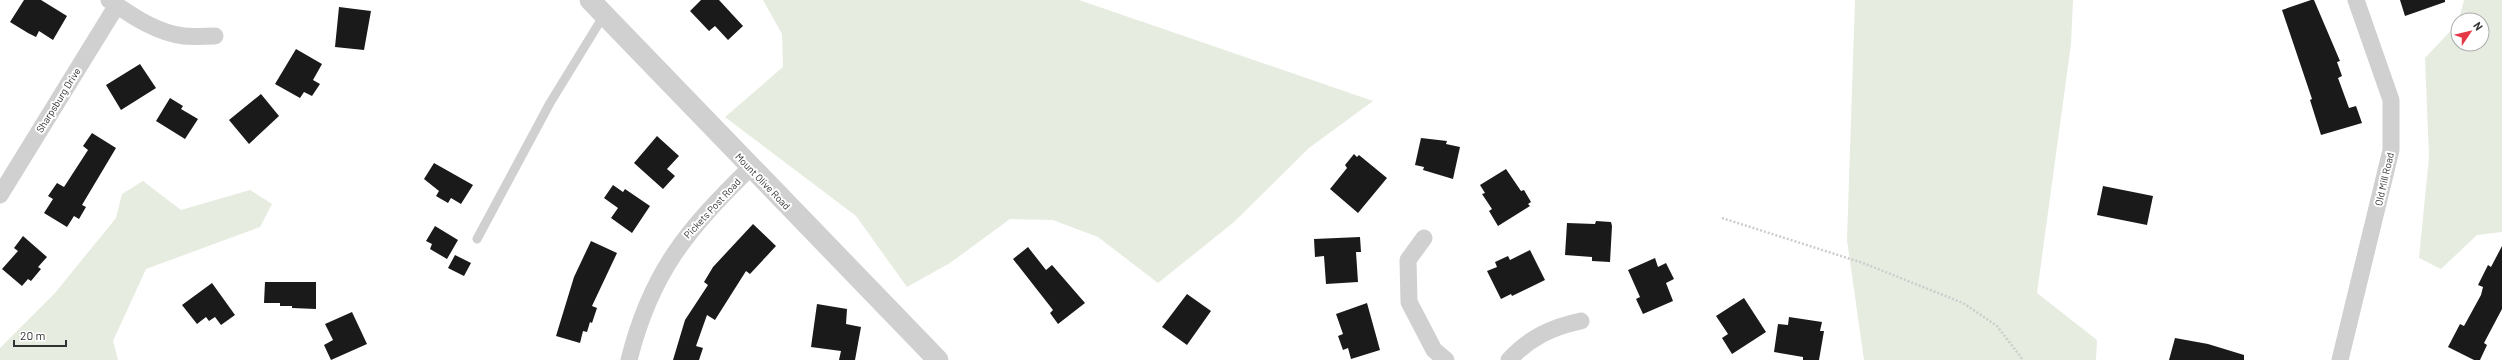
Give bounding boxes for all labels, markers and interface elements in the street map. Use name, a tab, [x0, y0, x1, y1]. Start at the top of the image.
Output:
north arrow	[2450, 12, 2490, 52]
text: N	[2471, 19, 2486, 33]
street label: Sharpsburg Drive	[33, 65, 83, 135]
street label: Mount Olive Road	[733, 150, 793, 212]
street label: Old Mill Road	[2372, 151, 2396, 207]
street label: Pickets Post Road	[681, 175, 743, 241]
scale bar	[14, 322, 66, 348]
text: 20 m	[20, 328, 46, 342]

